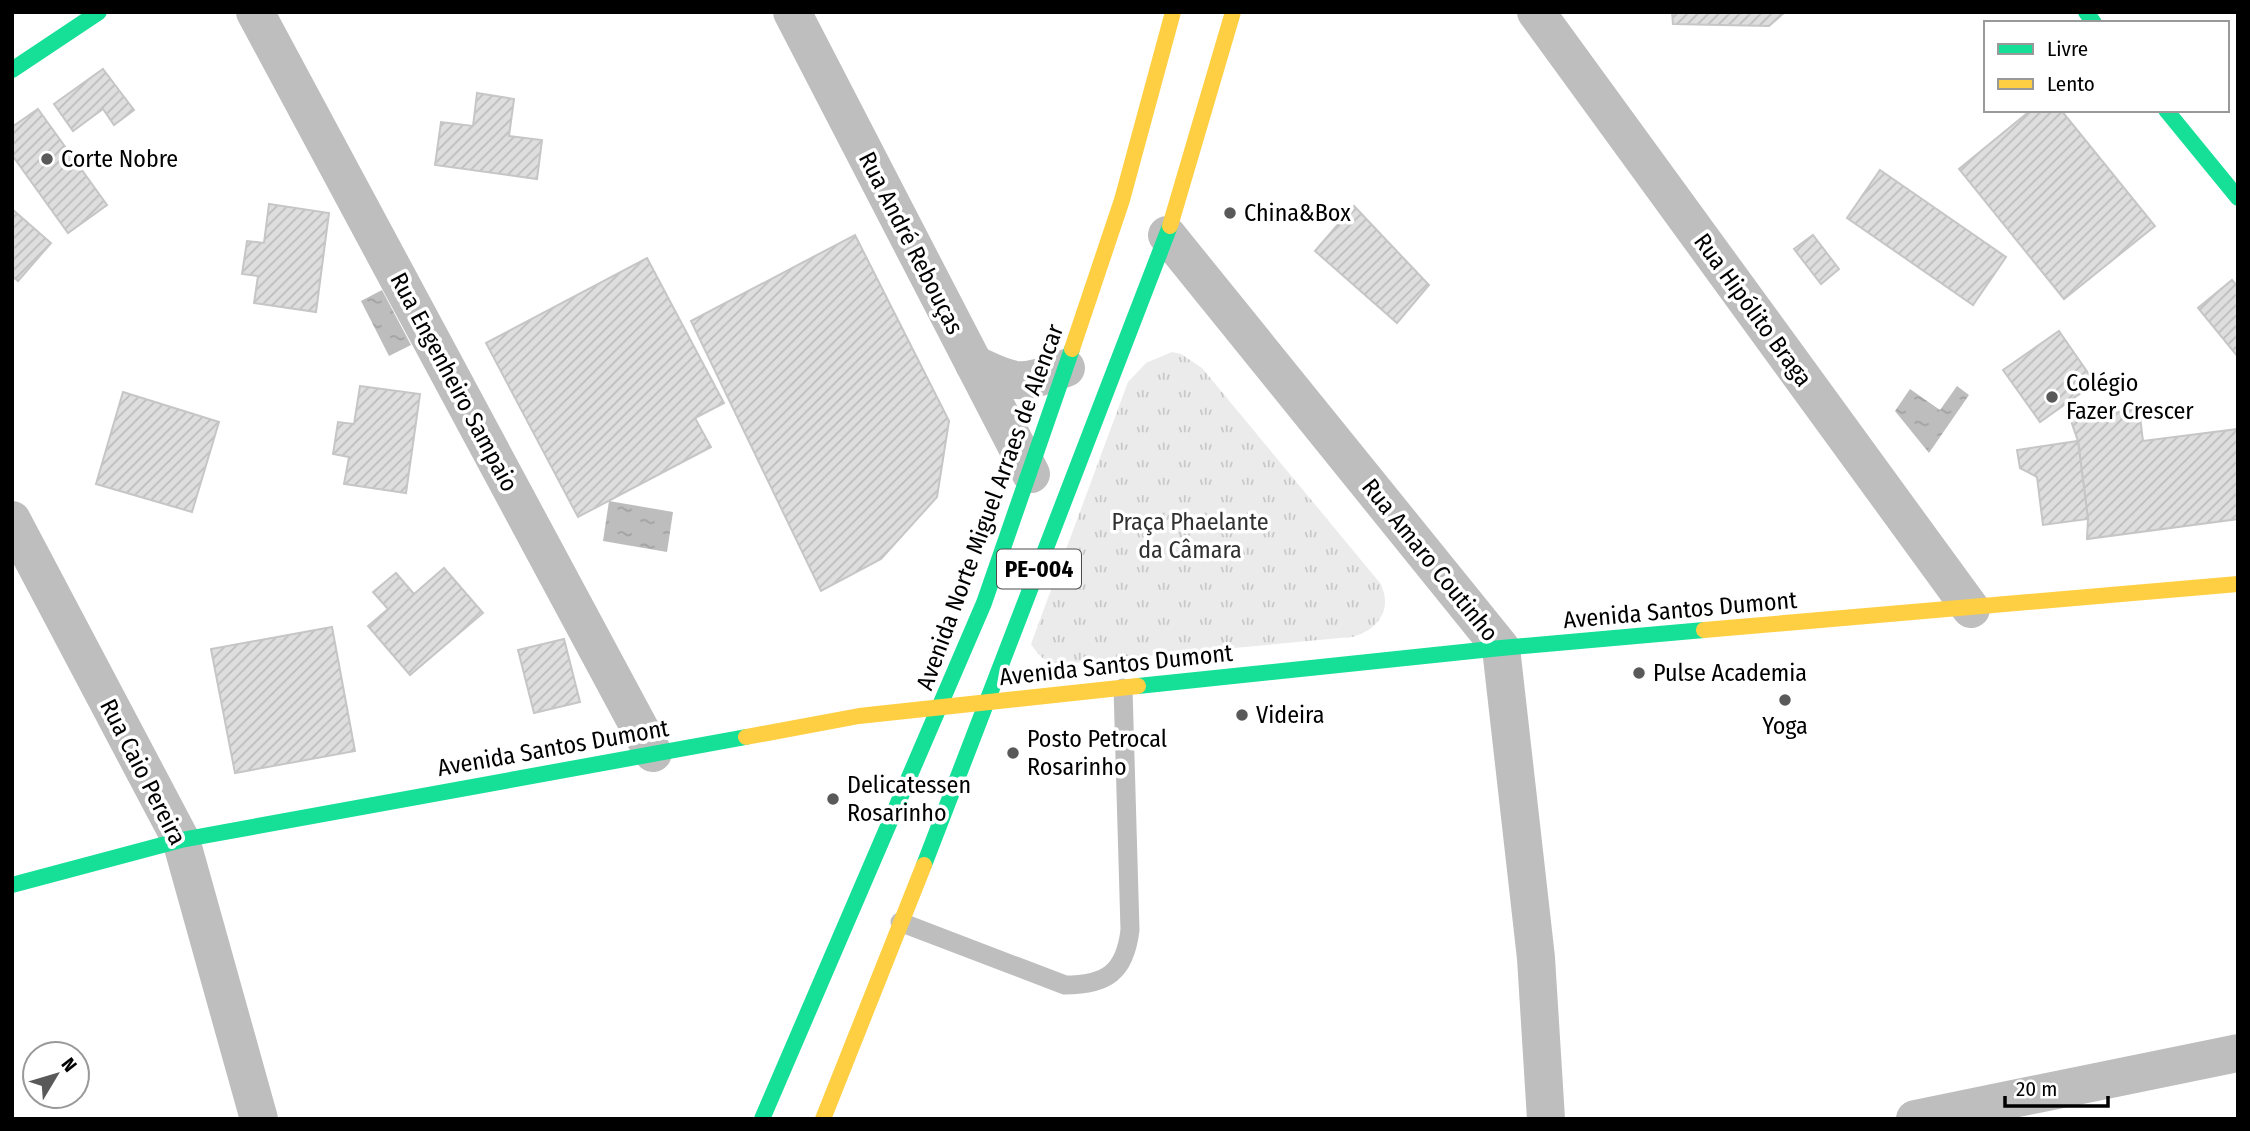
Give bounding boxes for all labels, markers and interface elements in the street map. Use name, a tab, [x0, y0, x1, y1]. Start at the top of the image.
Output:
legend	[1984, 21, 2229, 112]
text: Livre	[2047, 36, 2088, 62]
text: Lento	[2047, 71, 2095, 97]
place label: Corte Nobre	[61, 145, 178, 173]
street label: Rua André Rebouças	[853, 147, 969, 339]
marker: Corte Nobre	[39, 151, 55, 167]
place label: China&Box	[1244, 199, 1351, 227]
marker: China&Box	[1222, 205, 1238, 221]
street label: Rua Hipólito Braga	[1688, 228, 1818, 392]
street label: Rua Engenheiro Sampaio	[384, 268, 524, 496]
street label: Avenida Norte Miguel Arraes de Alencar	[911, 320, 1070, 694]
place label: Colégio Fazer Crescer	[2066, 369, 2194, 425]
marker: Colégio Fazer Crescer	[2044, 389, 2060, 405]
street label: Rua Amaro Coutinho	[1356, 473, 1504, 647]
park label: Praça Phaelante da Câmara	[1111, 508, 1269, 564]
road number: PE-004	[997, 550, 1081, 589]
street label: Avenida Santos Dumont	[1562, 586, 1798, 634]
street label: Avenida Santos Dumont	[998, 639, 1234, 691]
place label: Pulse Academia	[1653, 659, 1807, 687]
marker: Pulse Academia	[1631, 665, 1647, 681]
marker: Yoga	[1777, 692, 1793, 708]
street label: Rua Caio Pereira	[94, 694, 192, 850]
place label: Videira	[1256, 701, 1324, 729]
marker: Videira	[1234, 707, 1250, 723]
place label: Yoga	[1762, 712, 1808, 740]
street label: Avenida Santos Dumont	[435, 714, 671, 782]
place label: Posto Petrocal Rosarinho	[1027, 725, 1167, 781]
marker: Posto Petrocal Rosarinho	[1005, 745, 1021, 761]
place label: Delicatessen Rosarinho	[847, 771, 971, 827]
marker: Delicatessen Rosarinho	[825, 791, 841, 807]
north arrow	[21, 1040, 91, 1110]
text: N	[56, 1053, 82, 1076]
scale bar	[2005, 1064, 2108, 1108]
text: 20 m	[2016, 1076, 2057, 1102]

